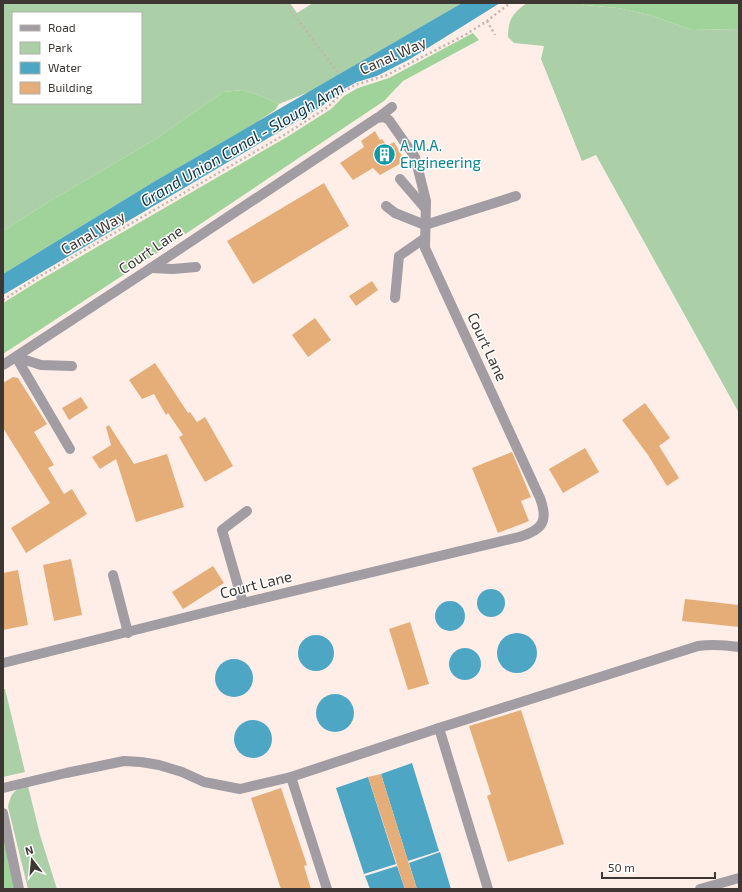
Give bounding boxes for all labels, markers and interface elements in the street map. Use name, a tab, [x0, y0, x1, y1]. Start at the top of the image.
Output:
legend	[12, 12, 142, 104]
text: Road	[48, 20, 76, 34]
street label: Canal Way	[356, 32, 429, 78]
text: Park	[48, 40, 73, 54]
text: Water	[48, 60, 82, 74]
water label: Grand Union Canal - Slough Arm	[137, 77, 347, 210]
text: Building	[48, 80, 93, 94]
place label: A.M.A. Engineering	[400, 136, 481, 171]
building icon: A.M.A. Engineering	[371, 142, 397, 168]
street label: Canal Way	[57, 207, 128, 258]
street label: Court Lane	[115, 221, 186, 277]
street label: Court Lane	[464, 310, 512, 384]
street label: Court Lane	[218, 566, 294, 602]
north arrow	[12, 840, 52, 880]
text: N	[23, 843, 35, 857]
scale bar	[602, 854, 715, 880]
text: 50 m	[608, 860, 635, 874]

